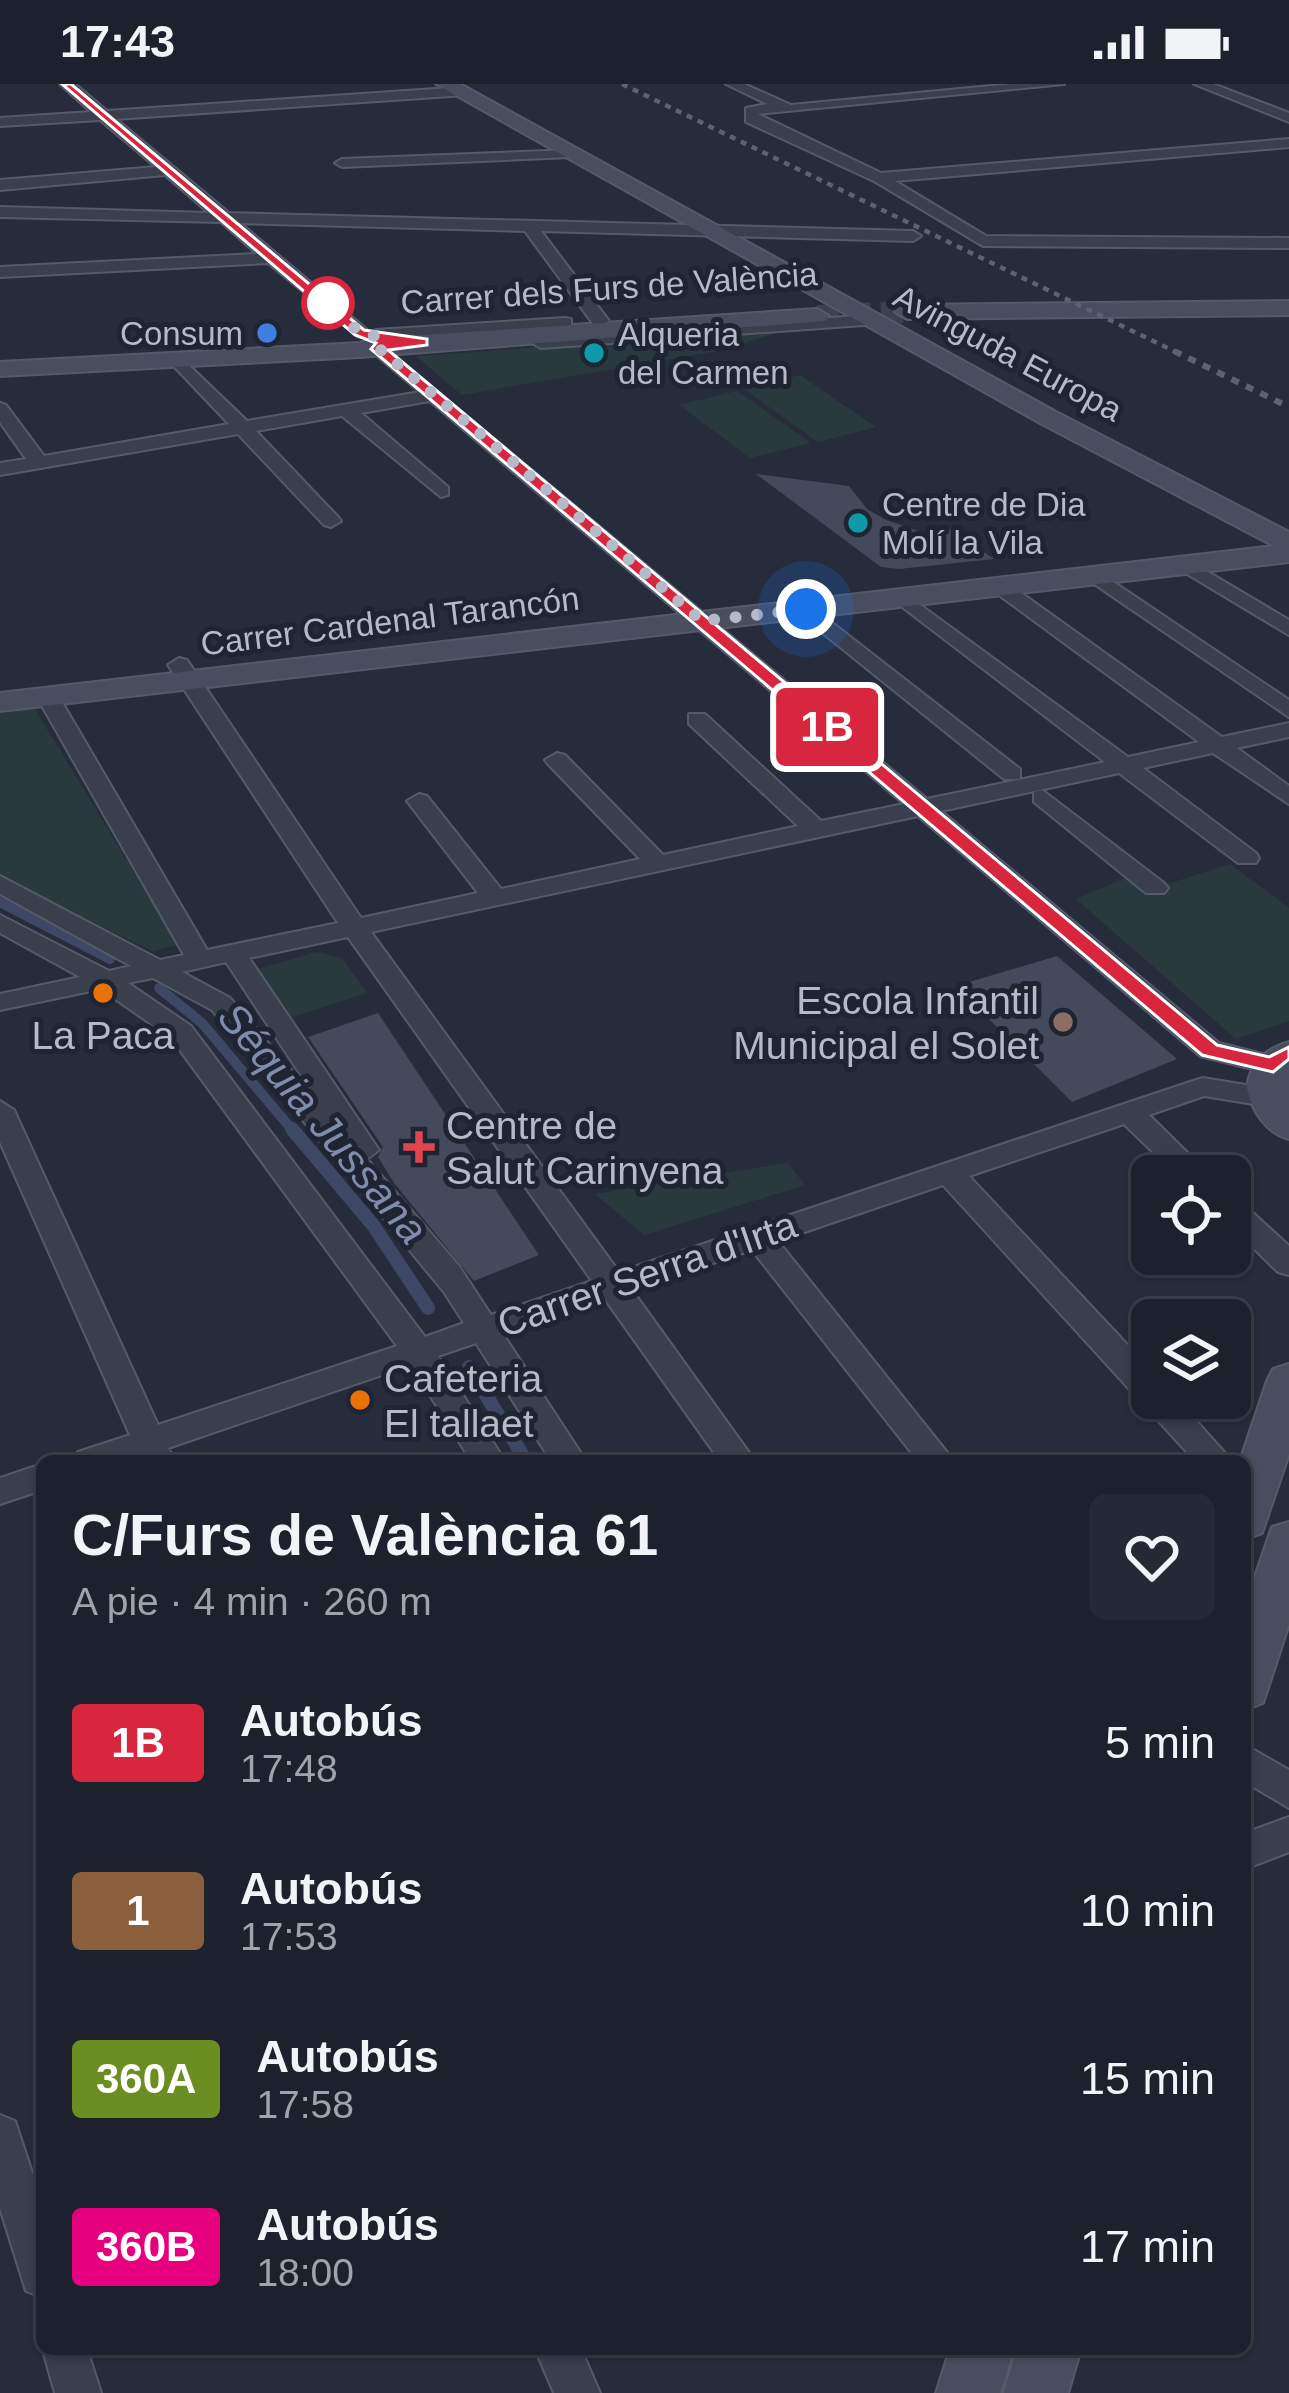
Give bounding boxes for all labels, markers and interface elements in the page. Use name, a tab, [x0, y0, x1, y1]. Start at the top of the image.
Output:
text: 17:43	[60, 16, 175, 67]
street label: Carrer dels Furs de València	[399, 255, 819, 321]
street label: Avinguda Europa	[888, 277, 1129, 429]
unlabelled marker	[303, 278, 353, 328]
place label: Consum	[120, 315, 243, 352]
place label: Alqueria del Carmen	[618, 316, 789, 391]
marker: Consum	[254, 320, 280, 346]
marker: Alqueria del Carmen	[581, 340, 607, 366]
place label: Centre de Dia Molí la Vila	[882, 486, 1086, 561]
marker: Centre de Dia Molí la Vila	[845, 510, 871, 536]
street label: Carrer Cardenal Tarancón	[199, 579, 581, 663]
your location	[776, 579, 836, 639]
line badge: 1B	[773, 688, 881, 766]
text: 1B	[800, 703, 854, 750]
place label: Escola Infantil Municipal el Solet	[733, 979, 1039, 1067]
marker: La Paca	[90, 980, 116, 1006]
water label: Séquia Jussana	[209, 993, 437, 1253]
marker: Escola Infantil Municipal el Solet	[1050, 1009, 1076, 1035]
place label: La Paca	[31, 1014, 175, 1057]
place label: Centre de Salut Carinyena	[446, 1104, 724, 1192]
marker: Centre de Salut Carinyena	[403, 1131, 435, 1163]
map controls	[1131, 1155, 1251, 1419]
button: locate	[1131, 1155, 1251, 1275]
street label: Carrer Serra d'Irta	[492, 1203, 802, 1345]
button: layers	[1131, 1299, 1251, 1419]
place label: Cafeteria El tallaet	[384, 1357, 543, 1445]
marker: Cafeteria El tallaet	[347, 1387, 373, 1413]
button: heart	[1089, 1494, 1215, 1620]
text: C/Furs de València 61	[72, 1503, 658, 1567]
text: A pie · 4 min · 260 m	[72, 1580, 432, 1623]
text: Autobús	[240, 1695, 422, 1746]
text: 5 min	[1105, 1717, 1215, 1768]
text: 1B	[111, 1719, 165, 1766]
text: 17:48	[240, 1747, 338, 1790]
text: Autobús	[240, 1863, 422, 1914]
text: 10 min	[1080, 1885, 1215, 1936]
text: 1	[126, 1887, 150, 1934]
text: 17:53	[240, 1915, 338, 1958]
text: Autobús	[256, 2031, 439, 2082]
text: 15 min	[1080, 2053, 1215, 2104]
text: 360A	[96, 2055, 196, 2102]
text: 17:58	[256, 2083, 354, 2126]
text: Autobús	[256, 2199, 439, 2250]
text: 17 min	[1080, 2221, 1215, 2272]
text: 360B	[96, 2223, 196, 2270]
text: 18:00	[256, 2251, 354, 2294]

